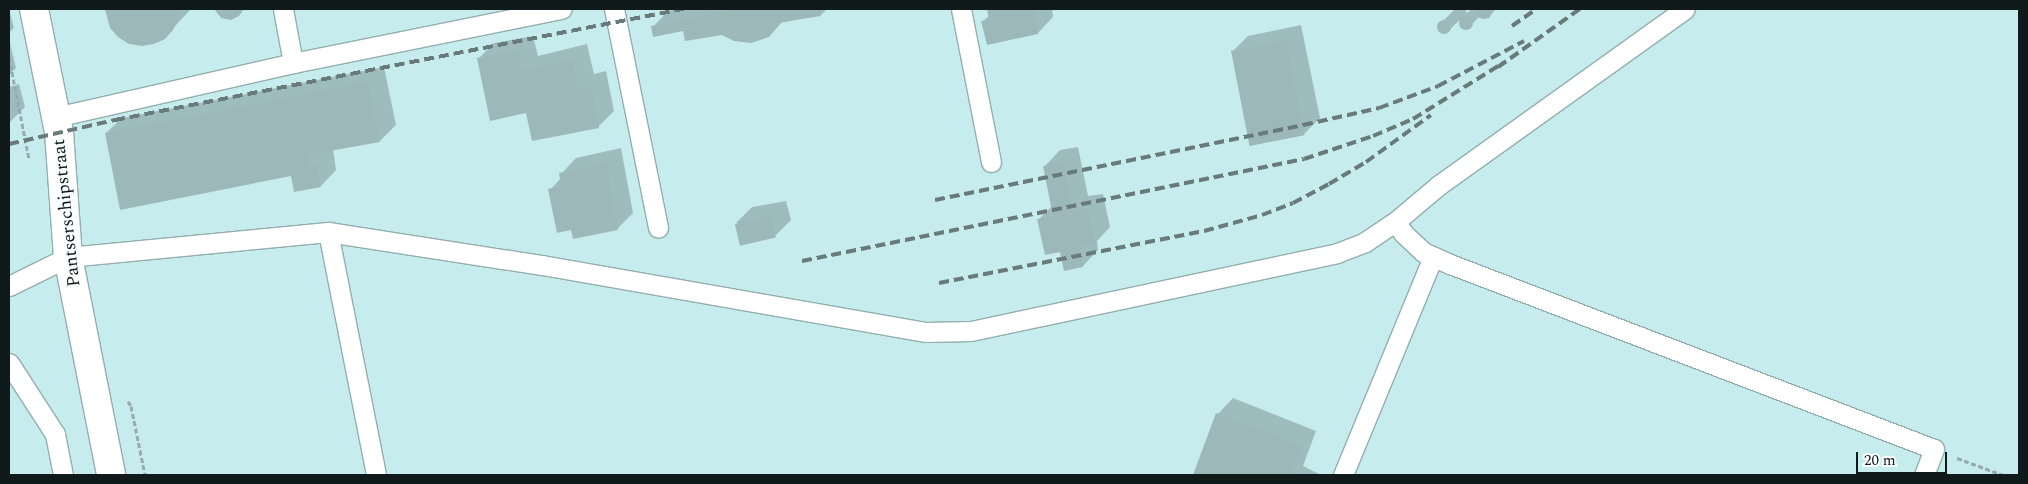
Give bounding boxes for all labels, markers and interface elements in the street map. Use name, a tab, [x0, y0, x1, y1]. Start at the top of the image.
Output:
street label: Pantserschipstraat	[48, 138, 86, 288]
scale bar	[1858, 442, 1949, 474]
text: 20 m	[1864, 449, 1896, 472]

